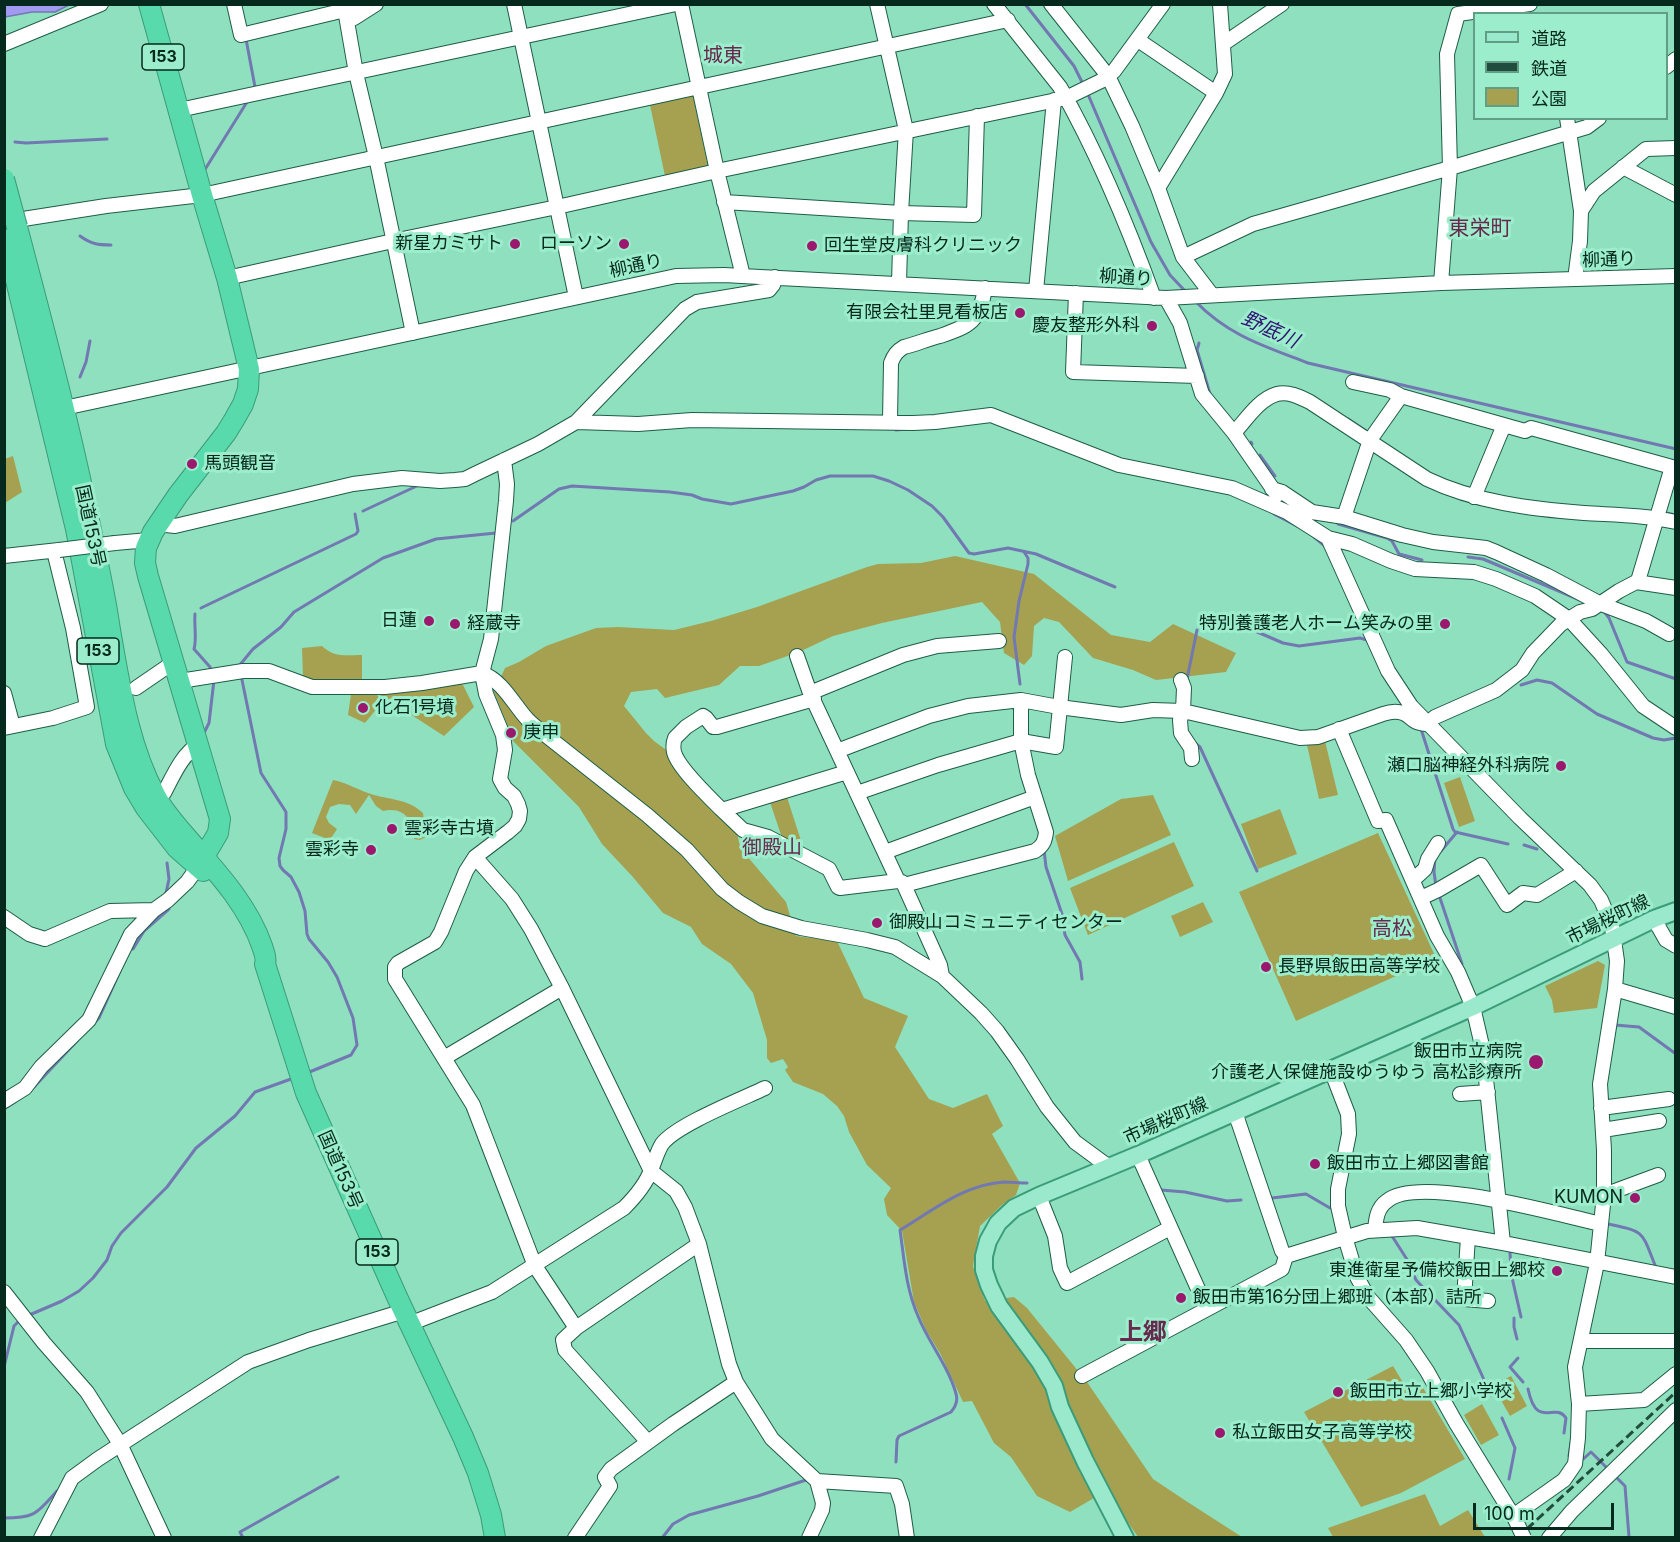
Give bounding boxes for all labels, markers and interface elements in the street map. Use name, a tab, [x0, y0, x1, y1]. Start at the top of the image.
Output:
legend	[1473, 12, 1668, 120]
text: 道路	[1531, 28, 1567, 49]
road number: 153	[142, 44, 184, 70]
district label: 城東	[703, 44, 743, 68]
text: 鉄道	[1531, 58, 1567, 79]
text: 公園	[1531, 88, 1567, 109]
district label: 東栄町	[1449, 216, 1511, 242]
place label: 新星カミサト	[395, 233, 503, 255]
place label: ローソン	[540, 233, 612, 255]
place label: 回生堂皮膚科クリニック	[824, 235, 1022, 257]
marker: 新星カミサト	[508, 237, 522, 251]
marker: ローソン	[617, 237, 631, 251]
marker: 回生堂皮膚科クリニック	[805, 239, 819, 253]
street label: 柳通り	[1582, 248, 1636, 272]
street label: 柳通り	[607, 250, 665, 282]
street label: 柳通り	[1098, 265, 1154, 291]
place label: 有限会社里見看板店	[846, 302, 1008, 324]
marker: 有限会社里見看板店	[1013, 306, 1027, 320]
water label: 野底川	[1238, 306, 1302, 354]
place label: 慶友整形外科	[1032, 315, 1140, 337]
marker: 慶友整形外科	[1145, 319, 1159, 333]
place label: 馬頭観音	[204, 453, 276, 475]
marker: 馬頭観音	[185, 457, 199, 471]
street label: 国道153号	[71, 483, 109, 569]
place label: 日蓮	[381, 610, 417, 632]
place label: 経蔵寺	[467, 613, 521, 635]
place label: 特別養護老人ホーム笑みの里	[1199, 613, 1433, 635]
marker: 日蓮	[422, 614, 436, 628]
marker: 経蔵寺	[448, 617, 462, 631]
marker: 特別養護老人ホーム笑みの里	[1438, 617, 1452, 631]
road number: 153	[77, 638, 119, 664]
place label: 化石1号墳	[375, 697, 454, 719]
marker: 化石1号墳	[356, 701, 370, 715]
place label: 庚申	[523, 722, 559, 744]
marker: 庚申	[504, 726, 518, 740]
place label: 瀬口脳神経外科病院	[1387, 755, 1549, 777]
marker: 瀬口脳神経外科病院	[1554, 759, 1568, 773]
place label: 雲彩寺古墳	[404, 818, 494, 840]
marker: 雲彩寺古墳	[385, 822, 399, 836]
district label: 御殿山	[742, 836, 802, 860]
place label: 雲彩寺	[305, 839, 359, 861]
marker: 雲彩寺	[364, 843, 378, 857]
street label: 市場桜町線	[1563, 891, 1653, 949]
place label: 御殿山コミュニティセンター	[889, 912, 1123, 934]
marker: 御殿山コミュニティセンター	[870, 916, 884, 930]
district label: 高松	[1372, 917, 1412, 941]
place label: 長野県飯田高等学校	[1278, 956, 1440, 978]
marker: 長野県飯田高等学校	[1259, 960, 1273, 974]
place label: 飯田市立病院 介護老人保健施設ゆうゆう 高松診療所	[1211, 1041, 1522, 1084]
marker: 飯田市立病院 介護老人保健施設ゆうゆう 高松診療所	[1527, 1053, 1545, 1071]
street label: 市場桜町線	[1120, 1093, 1212, 1149]
street label: 国道153号	[313, 1128, 367, 1212]
place label: 飯田市立上郷図書館	[1327, 1153, 1489, 1175]
marker: 飯田市立上郷図書館	[1308, 1157, 1322, 1171]
place label: KUMON	[1554, 1187, 1623, 1209]
marker: KUMON	[1628, 1191, 1642, 1205]
road number: 153	[356, 1239, 398, 1265]
place label: 東進衛星予備校飯田上郷校	[1329, 1260, 1545, 1282]
marker: 東進衛星予備校飯田上郷校	[1550, 1264, 1564, 1278]
place label: 飯田市第16分団上郷班（本部）詰所	[1193, 1287, 1481, 1309]
marker: 飯田市第16分団上郷班（本部）詰所	[1174, 1291, 1188, 1305]
district label: 上郷	[1119, 1319, 1167, 1347]
place label: 飯田市立上郷小学校	[1350, 1381, 1512, 1403]
marker: 飯田市立上郷小学校	[1331, 1385, 1345, 1399]
place label: 私立飯田女子高等学校	[1232, 1422, 1412, 1444]
marker: 私立飯田女子高等学校	[1213, 1426, 1227, 1440]
scale bar	[1476, 1491, 1617, 1529]
text: 100 m	[1484, 1503, 1535, 1524]

